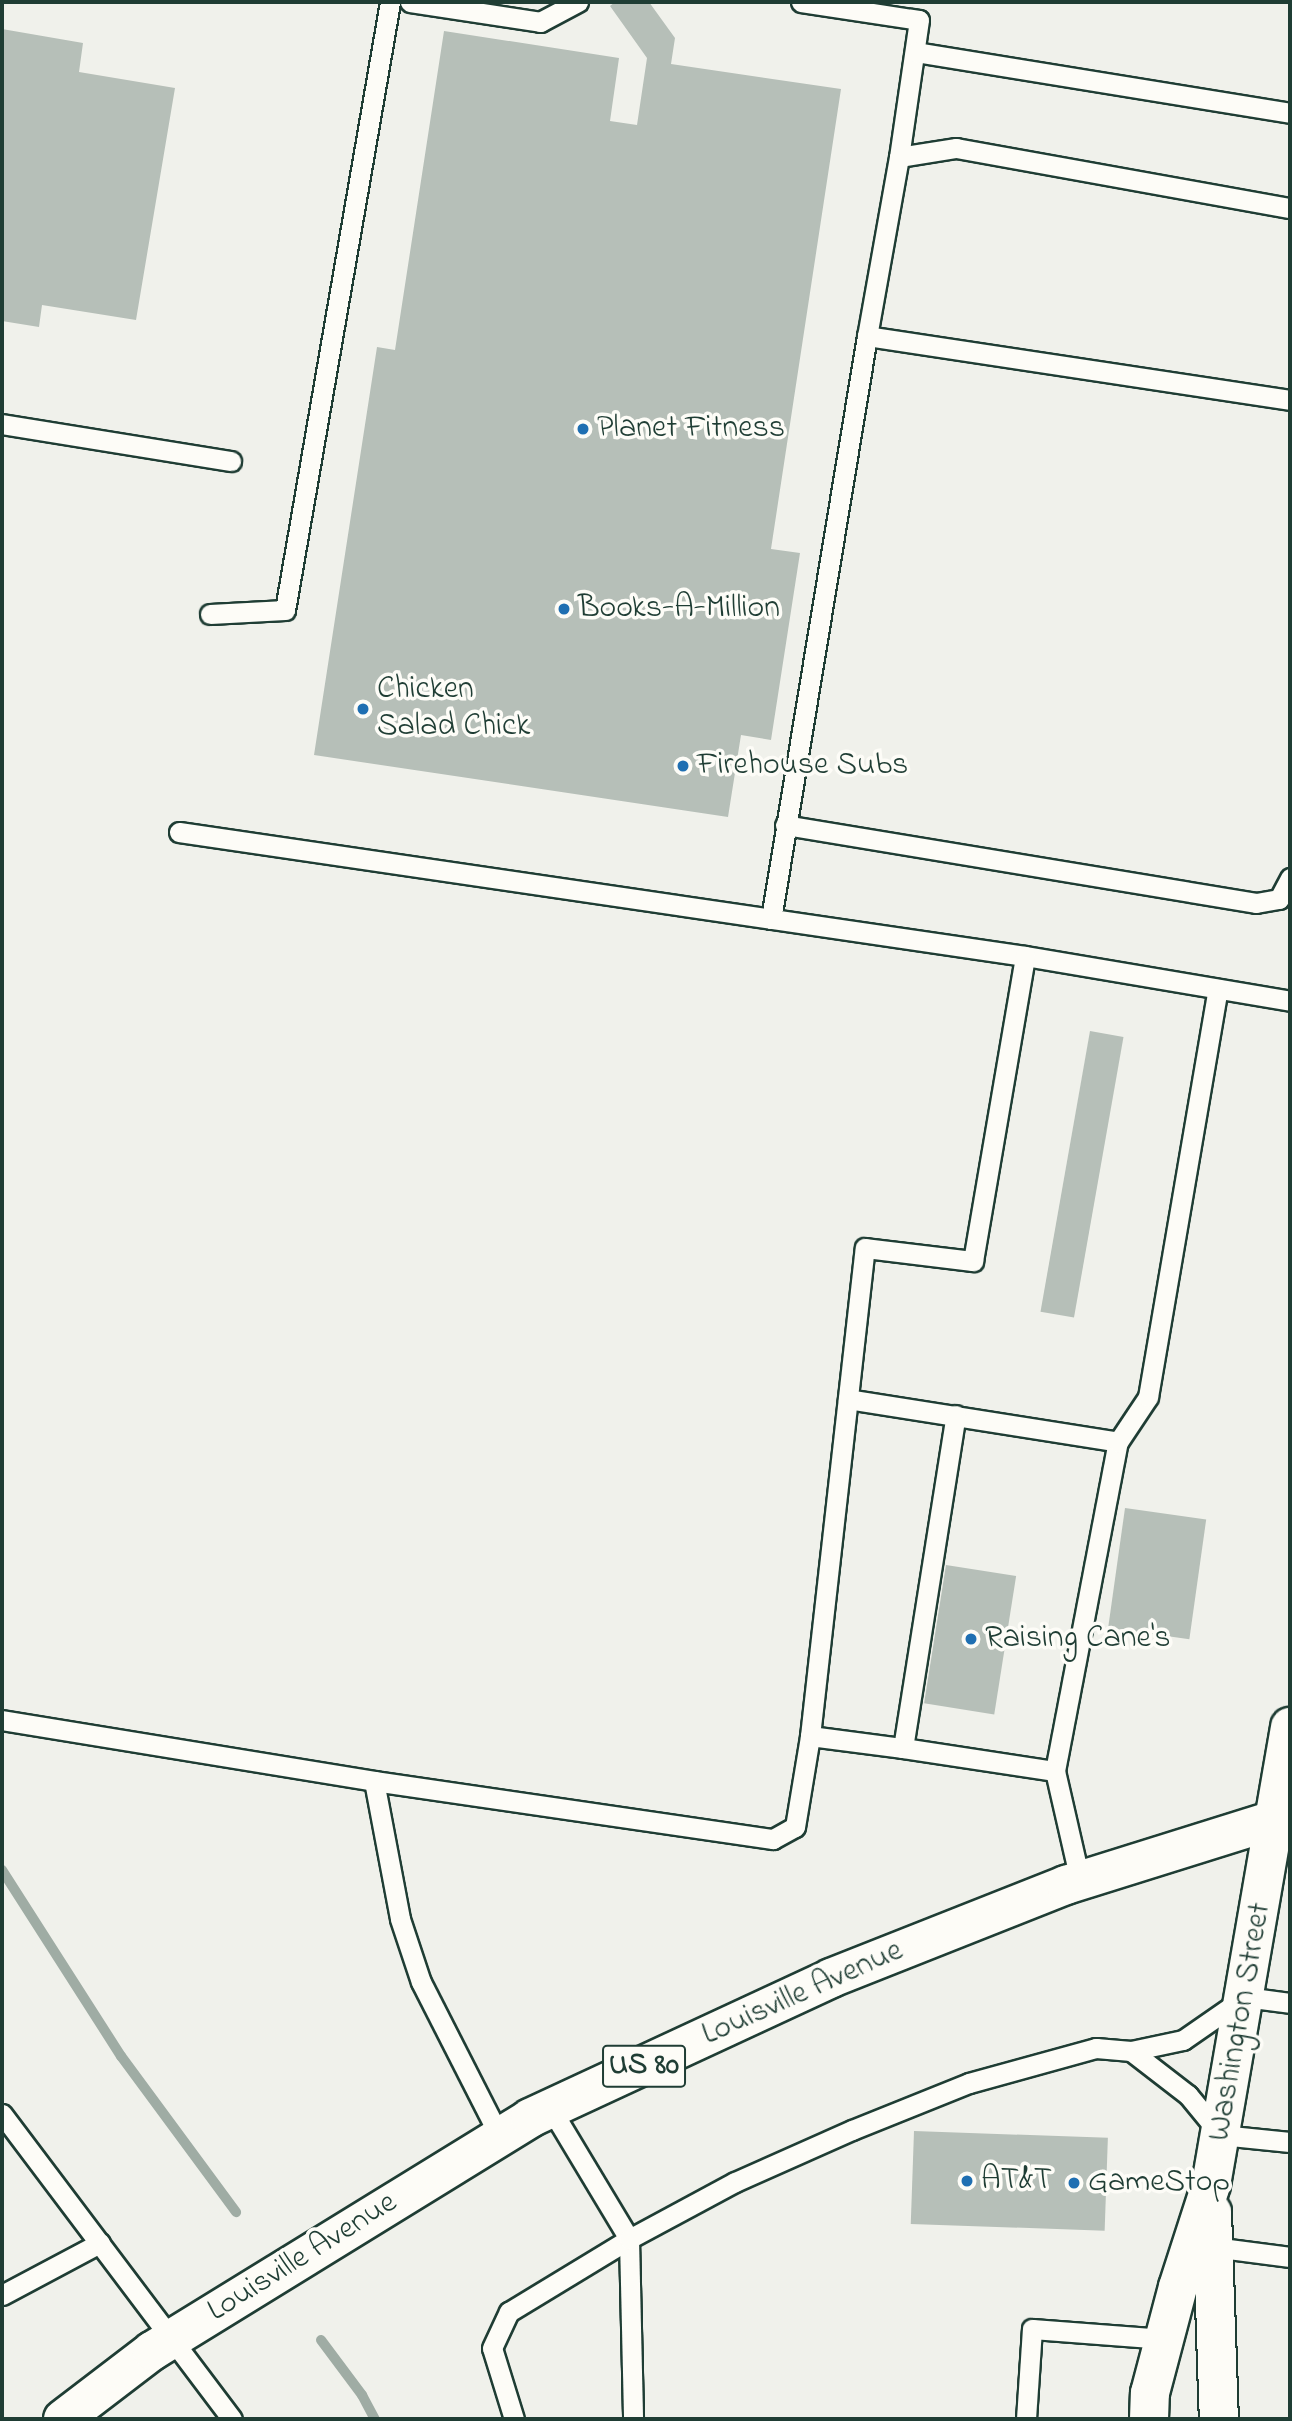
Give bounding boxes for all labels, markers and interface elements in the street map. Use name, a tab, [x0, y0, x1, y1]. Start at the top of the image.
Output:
place label: Planet Fitness	[597, 410, 785, 448]
marker: Planet Fitness	[575, 421, 591, 437]
place label: Books-A-Million	[578, 590, 780, 628]
marker: Books-A-Million	[556, 601, 572, 617]
place label: Chicken Salad Chick	[377, 672, 530, 747]
marker: Chicken Salad Chick	[355, 701, 371, 717]
place label: Firehouse Subs	[697, 747, 908, 785]
marker: Firehouse Subs	[675, 758, 691, 774]
place label: Raising Cane's	[985, 1620, 1171, 1658]
marker: Raising Cane's	[963, 1631, 979, 1647]
street label: Washington Street	[1201, 1900, 1281, 2144]
street label: Louisville Avenue	[697, 1933, 909, 2055]
road number: US 80	[602, 2040, 686, 2092]
place label: AT&T	[981, 2162, 1052, 2200]
place label: GameStop	[1088, 2164, 1230, 2202]
marker: AT&T	[959, 2173, 975, 2189]
marker: GameStop	[1066, 2175, 1082, 2191]
street label: Louisville Avenue	[201, 2185, 405, 2331]

